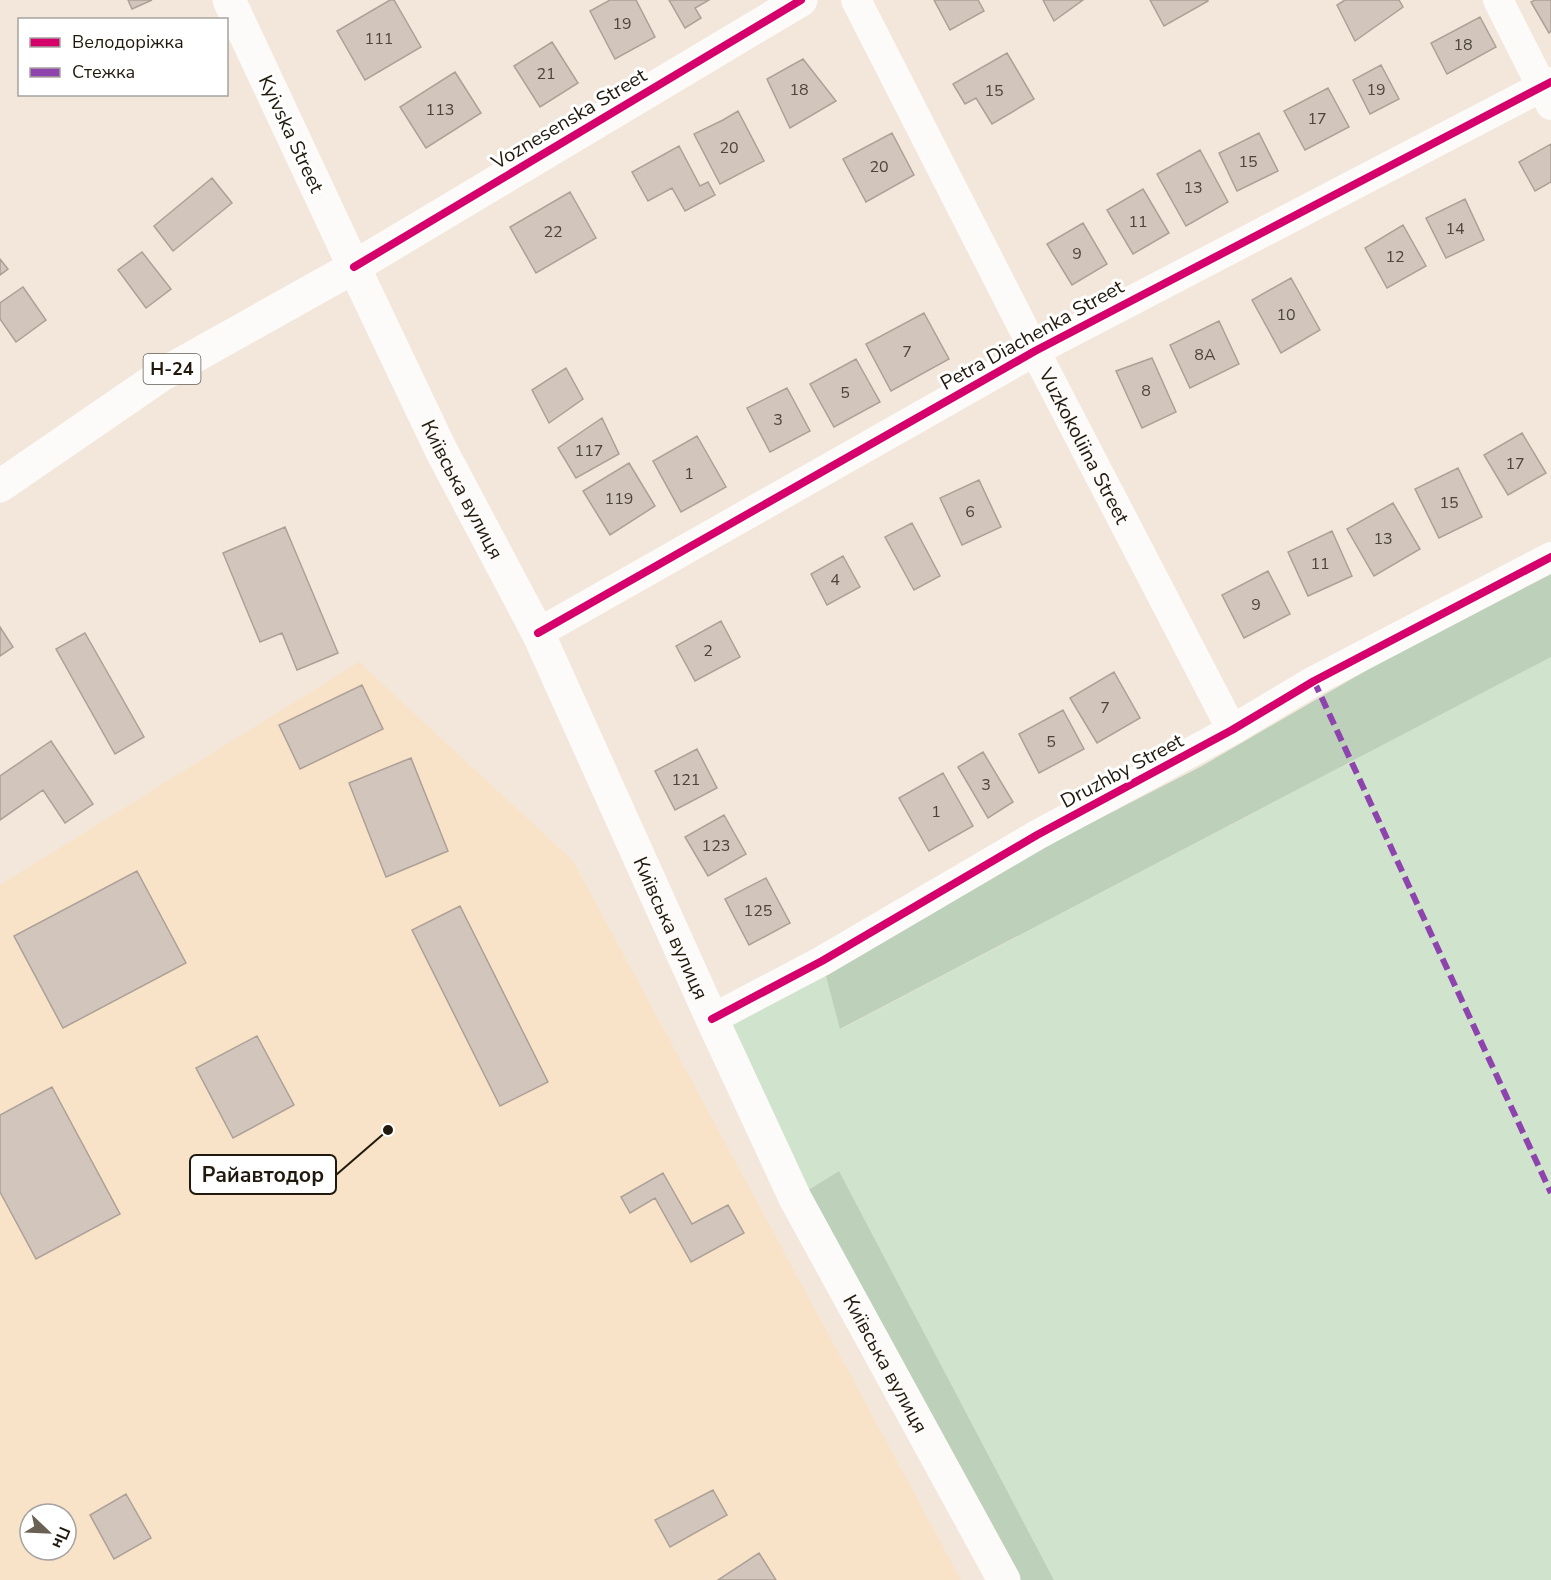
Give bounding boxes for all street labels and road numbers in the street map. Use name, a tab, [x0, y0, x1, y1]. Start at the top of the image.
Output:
street label: Voznesenska Street	[486, 62, 652, 176]
street label: Kyivska Street	[252, 71, 330, 198]
street label: Petra Diachenka Street	[936, 273, 1129, 397]
road number: Н-24	[144, 354, 201, 384]
street label: Vuzkokoliina Street	[1032, 363, 1136, 529]
street label: Київська вулиця	[415, 415, 510, 564]
street label: Druzhby Street	[1056, 727, 1189, 815]
street label: Київська вулиця	[627, 852, 715, 1004]
street label: Київська вулиця	[837, 1290, 934, 1438]

